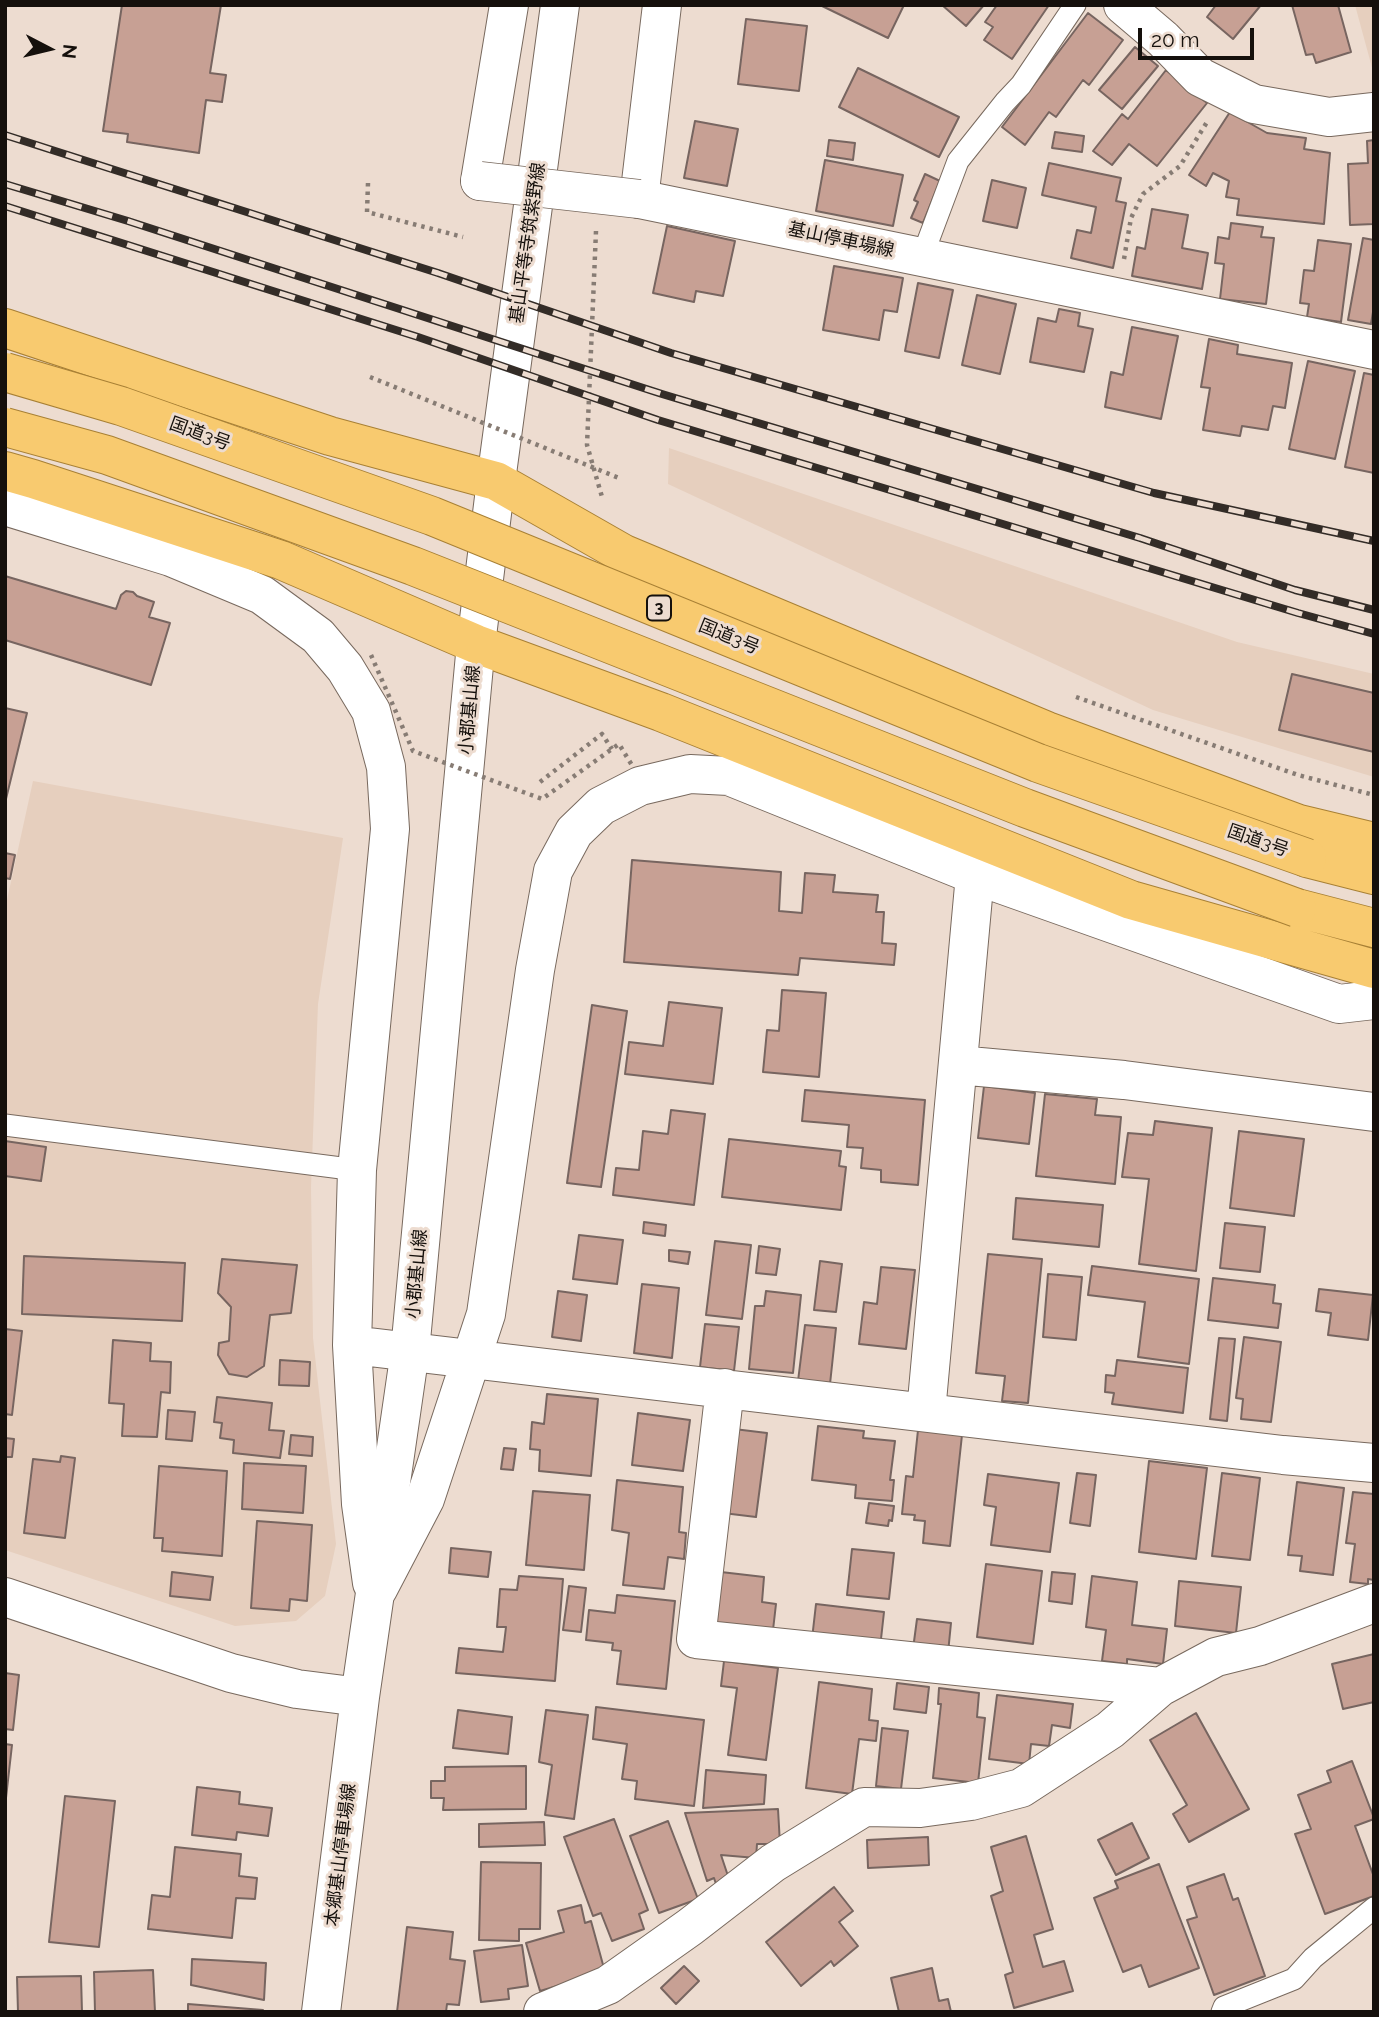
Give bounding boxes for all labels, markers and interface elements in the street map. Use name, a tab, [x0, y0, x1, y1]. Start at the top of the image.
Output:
north arrow	[14, 14, 84, 84]
scale bar	[1141, 14, 1256, 58]
text: 20 m	[1151, 27, 1199, 52]
text: N	[58, 43, 82, 60]
street label: 基山平等寺筑紫野線	[506, 161, 550, 325]
street label: 基山停車場線	[786, 218, 896, 262]
street label: 国道3号	[166, 413, 234, 455]
road number: 3	[647, 596, 671, 621]
street label: 国道3号	[695, 615, 763, 659]
street label: 小郡基山線	[455, 664, 485, 756]
street label: 国道3号	[1224, 820, 1292, 862]
street label: 小郡基山線	[402, 1228, 432, 1320]
street label: 本郷基山停車場線	[322, 1782, 360, 1928]

